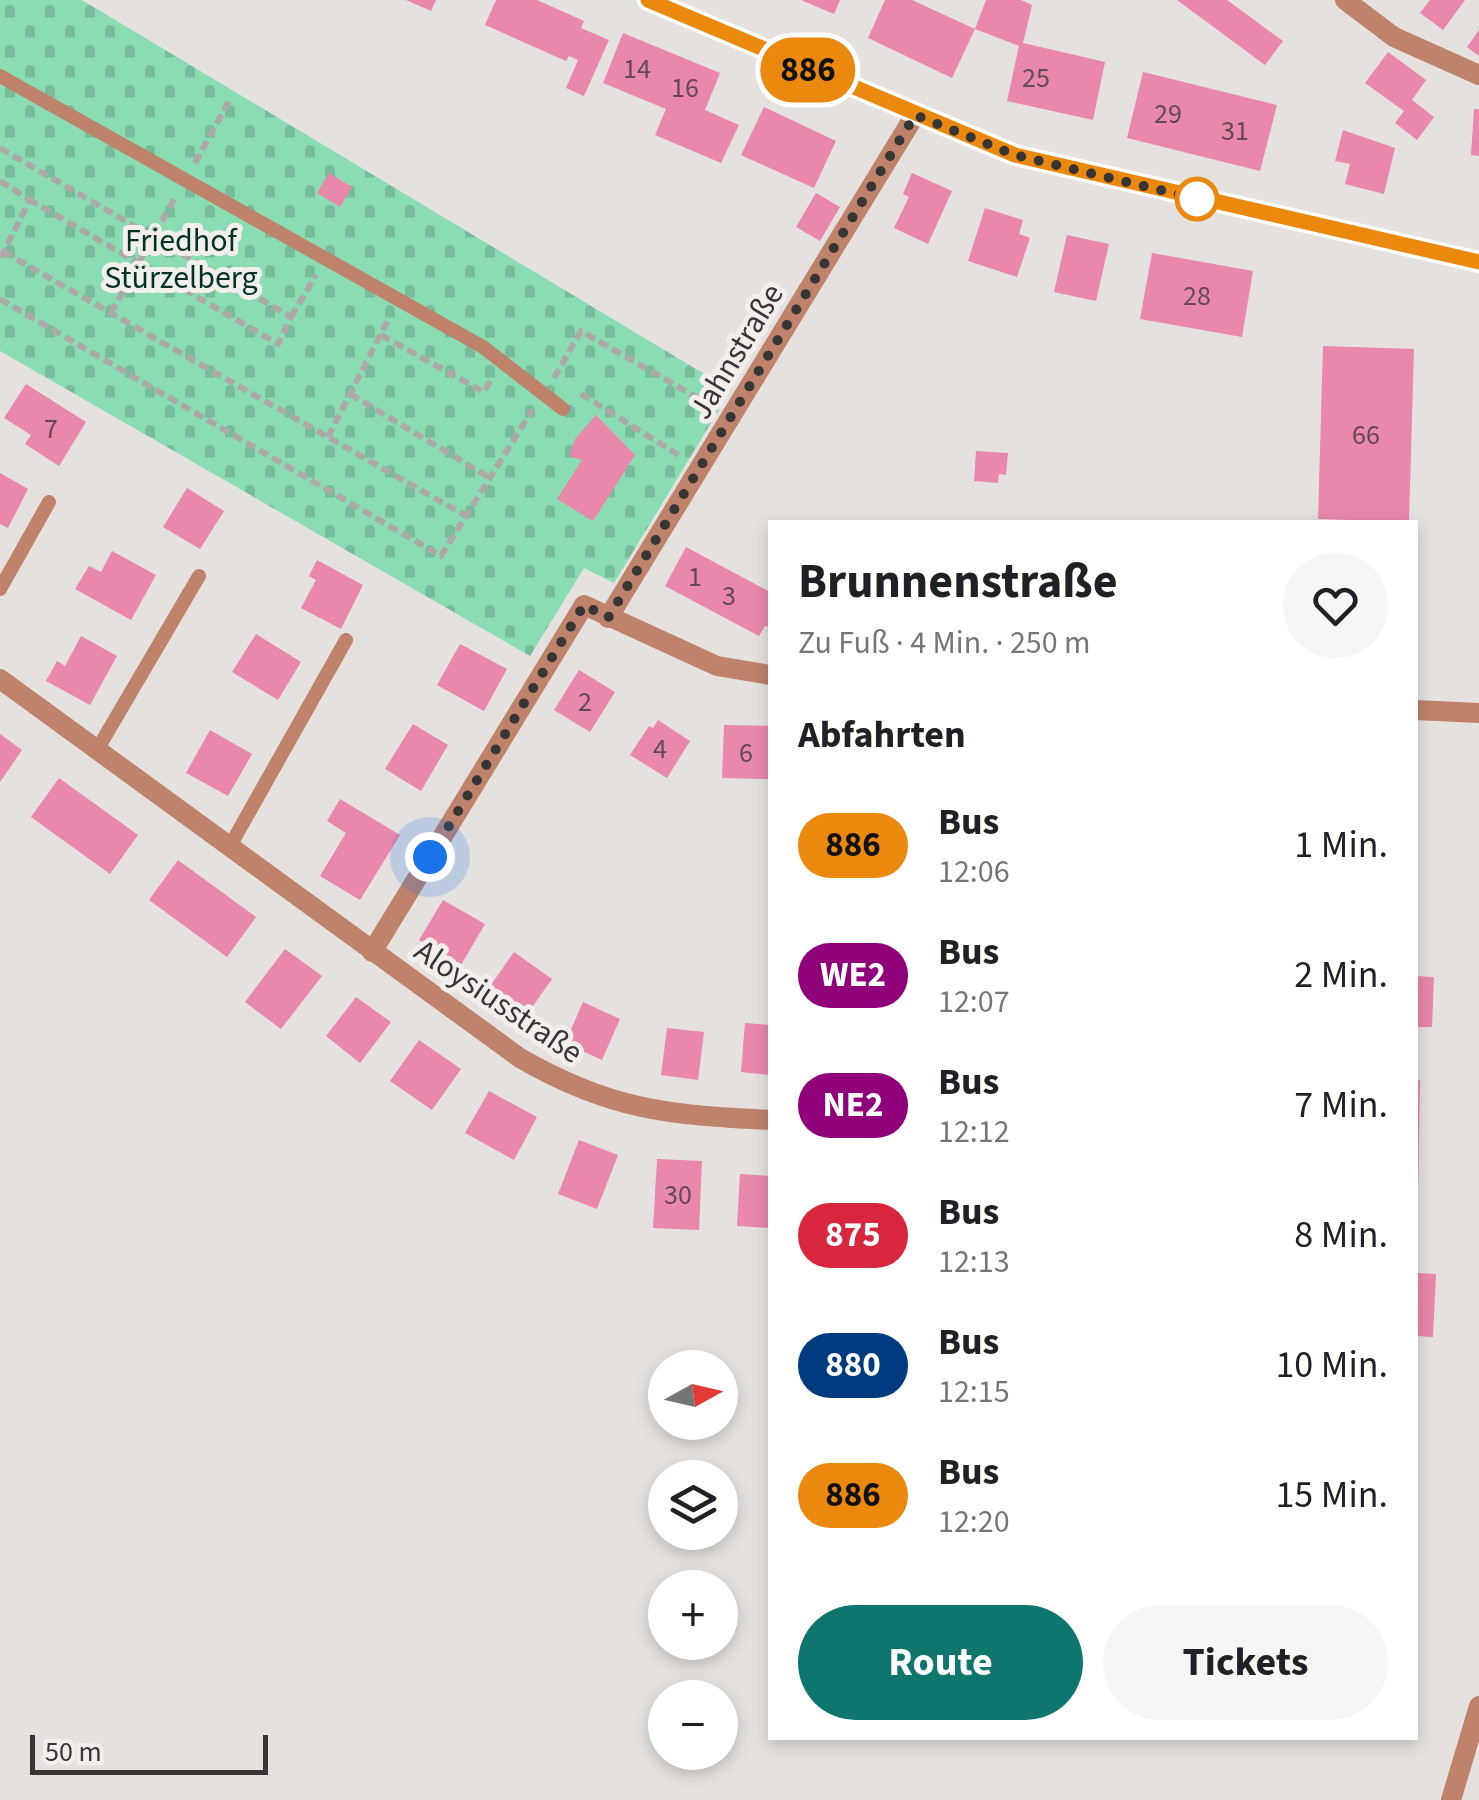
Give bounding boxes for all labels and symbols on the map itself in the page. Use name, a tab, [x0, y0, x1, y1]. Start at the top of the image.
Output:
line badge: 886	[750, 38, 866, 102]
house number: 14	[623, 49, 651, 89]
house number: 25	[1022, 58, 1050, 98]
house number: 16	[671, 68, 699, 108]
house number: 29	[1154, 94, 1182, 134]
house number: 31	[1221, 111, 1249, 151]
unlabelled marker	[1176, 178, 1218, 220]
park label: Friedhof Stürzelberg	[104, 218, 258, 301]
street label: Jahnstraße	[678, 275, 795, 428]
house number: 28	[1183, 276, 1211, 316]
house number: 7	[44, 409, 58, 449]
house number: 66	[1352, 415, 1380, 455]
house number: 1	[688, 557, 702, 597]
house number: 3	[722, 576, 736, 616]
house number: 2	[578, 682, 592, 722]
house number: 4	[653, 729, 667, 769]
house number: 6	[739, 733, 753, 773]
your location	[405, 832, 455, 882]
street label: Aloysiusstraße	[405, 928, 592, 1075]
house number: 30	[664, 1175, 692, 1215]
north arrow	[648, 1350, 738, 1440]
scale bar	[30, 1730, 268, 1774]

